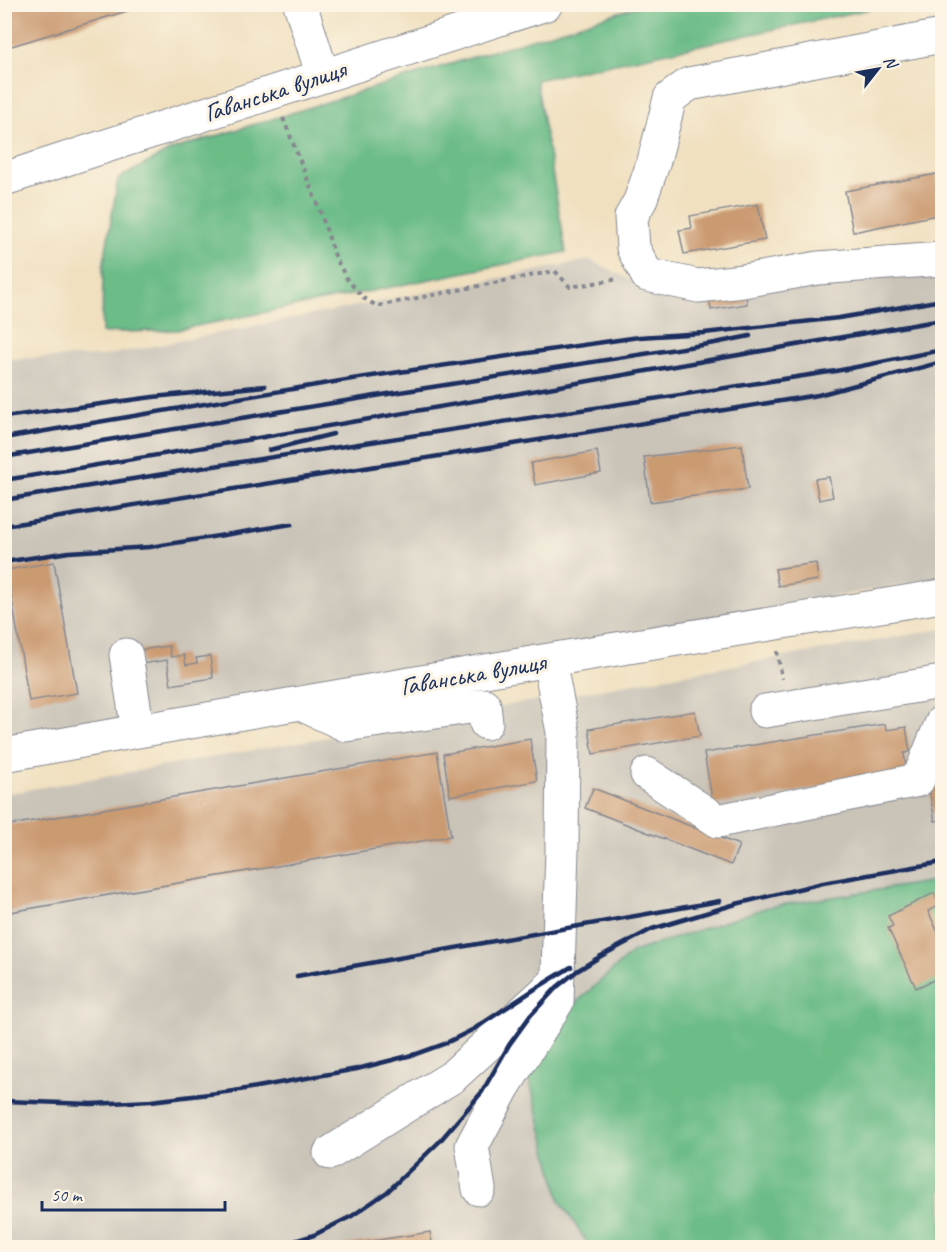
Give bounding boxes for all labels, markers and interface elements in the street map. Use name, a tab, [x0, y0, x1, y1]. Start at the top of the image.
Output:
north arrow	[848, 39, 908, 99]
street label: Гаванська вулиця	[200, 52, 352, 129]
text: N	[879, 52, 903, 74]
street label: Гаванська вулиця	[398, 645, 550, 703]
scale bar	[42, 1174, 225, 1212]
text: 50 m	[51, 1184, 84, 1206]

